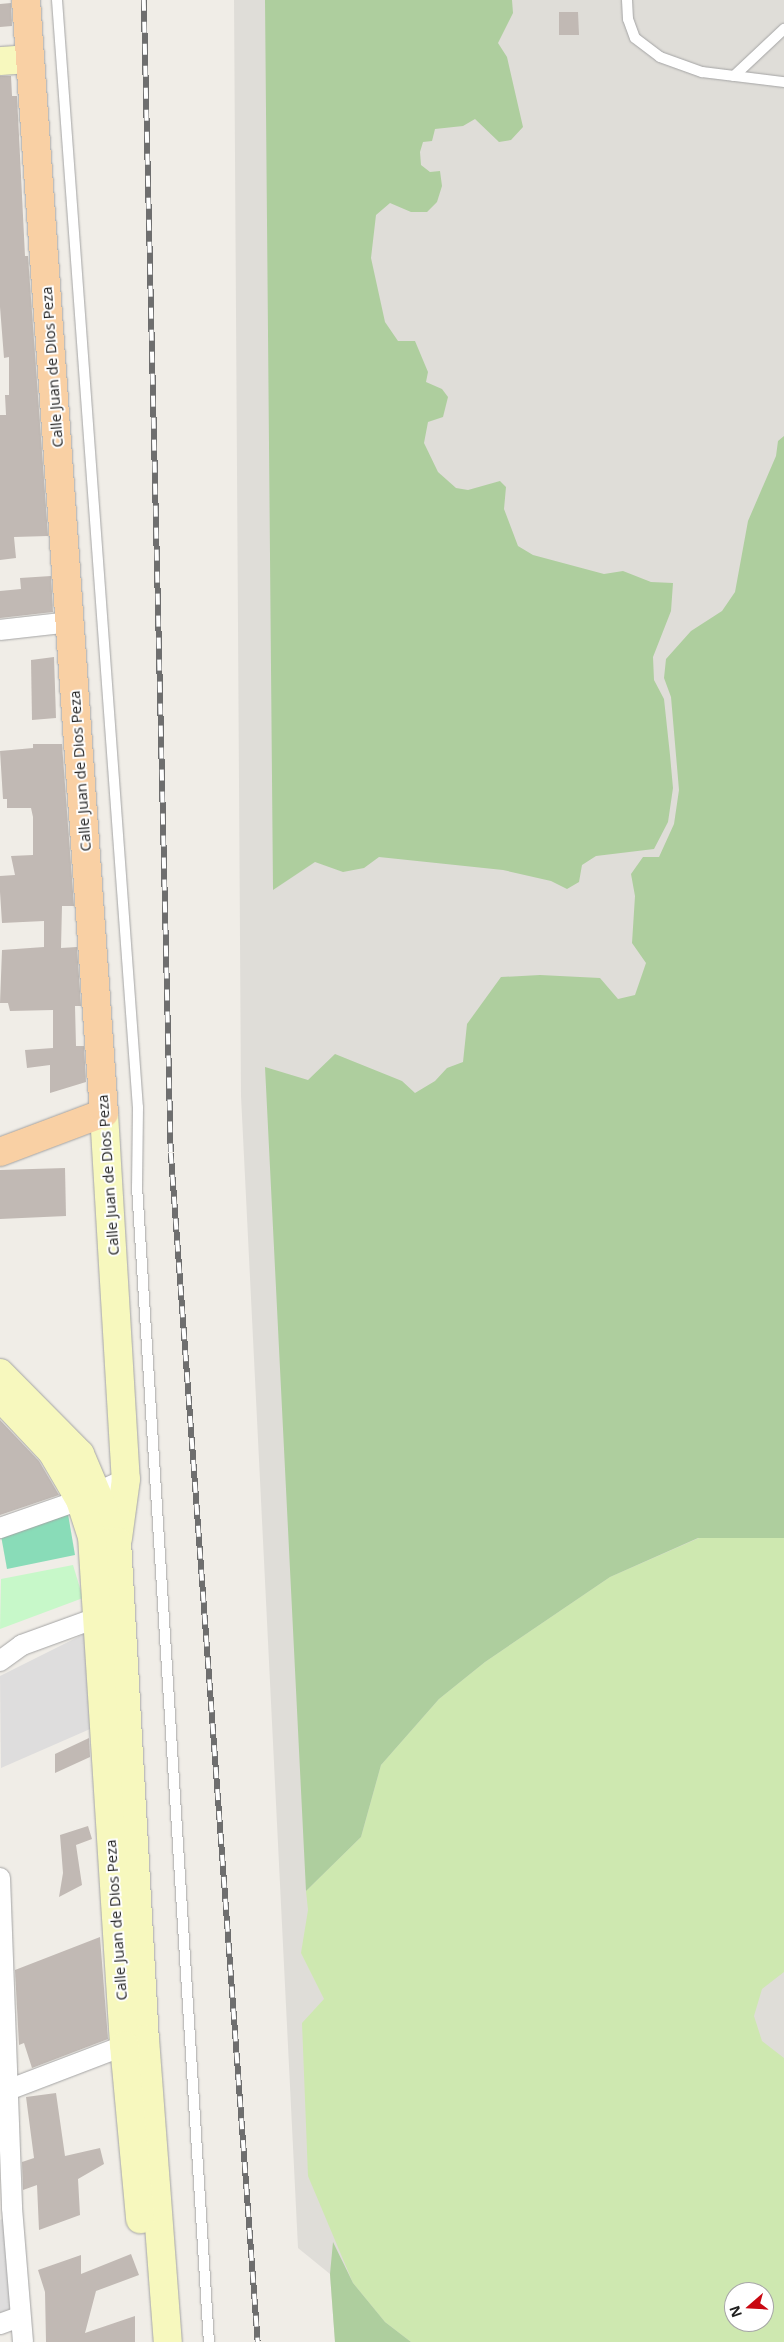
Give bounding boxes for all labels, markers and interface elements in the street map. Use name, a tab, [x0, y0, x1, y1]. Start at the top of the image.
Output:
street label: Calle Juan de Dios Peza	[37, 286, 67, 448]
street label: Calle Juan de Dios Peza	[65, 690, 95, 852]
street label: Calle Juan de Dios Peza	[93, 1094, 123, 1256]
street label: Calle Juan de Dios Peza	[101, 1839, 131, 2001]
north arrow	[724, 2282, 774, 2332]
text: N	[724, 2303, 746, 2320]

